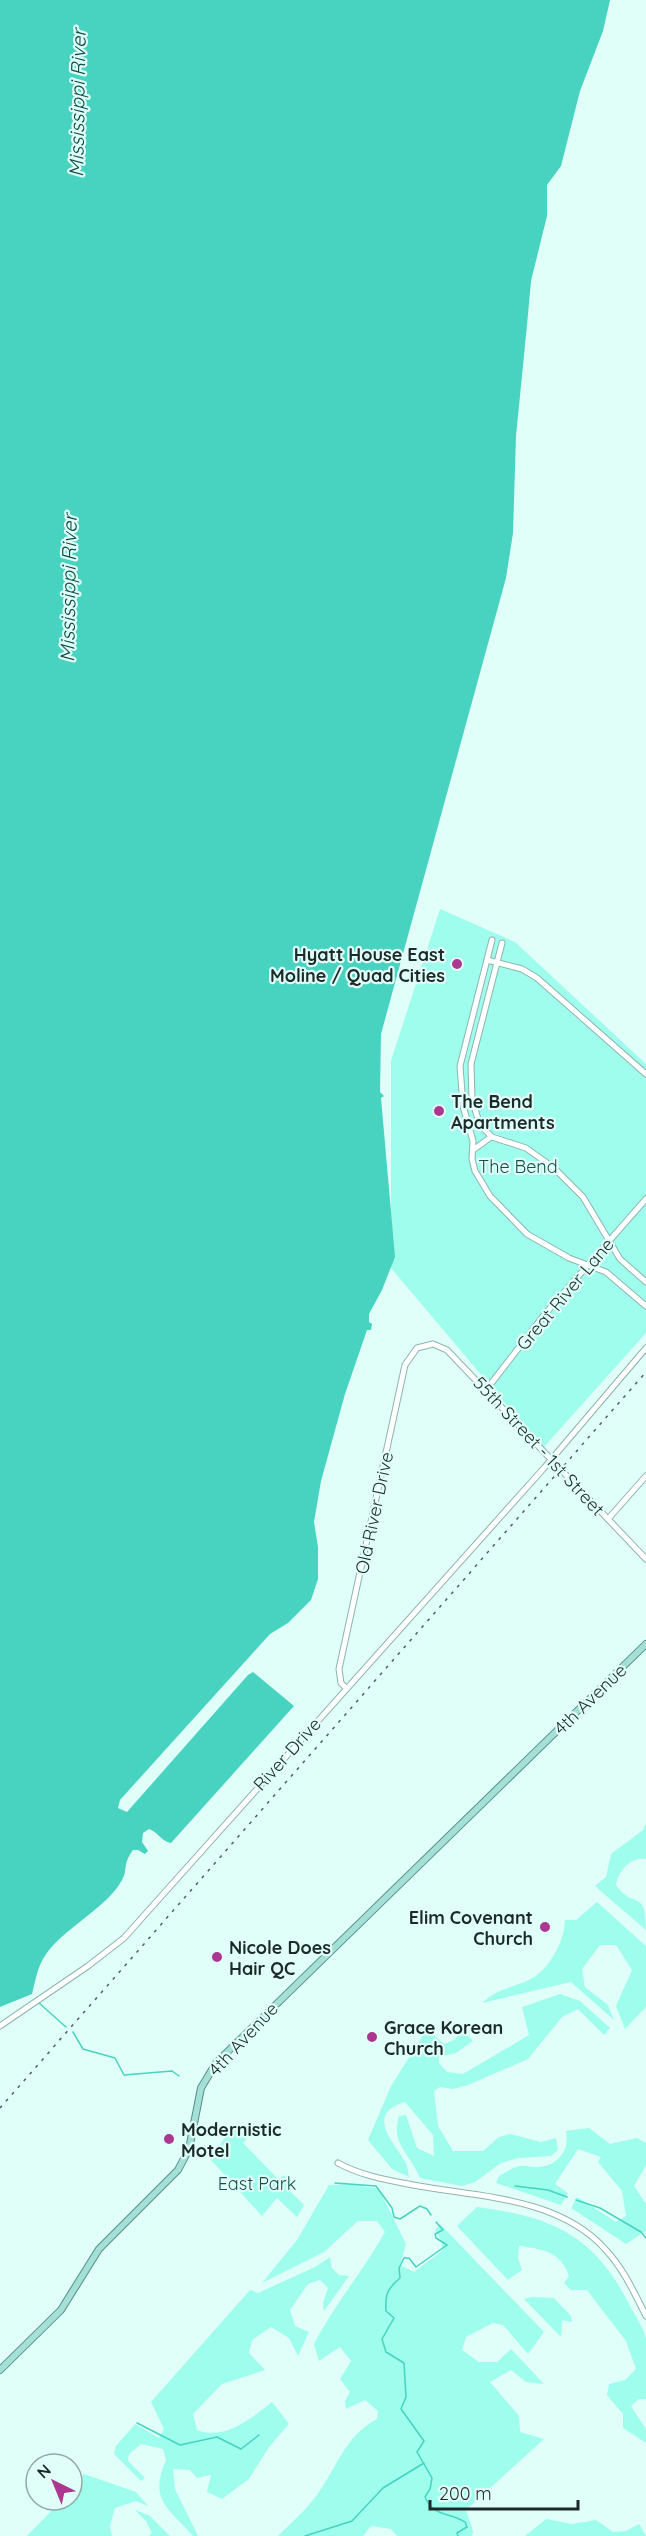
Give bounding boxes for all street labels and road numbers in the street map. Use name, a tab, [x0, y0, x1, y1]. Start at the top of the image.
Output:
street label: Great River Lane	[511, 1233, 619, 1355]
street label: 55th Street - 1st Street	[468, 1372, 610, 1520]
street label: Old River Drive	[350, 1450, 398, 1576]
street label: 4th Avenue	[549, 1659, 631, 1739]
street label: River Drive	[248, 1713, 326, 1795]
street label: 4th Avenue	[203, 1997, 283, 2081]

